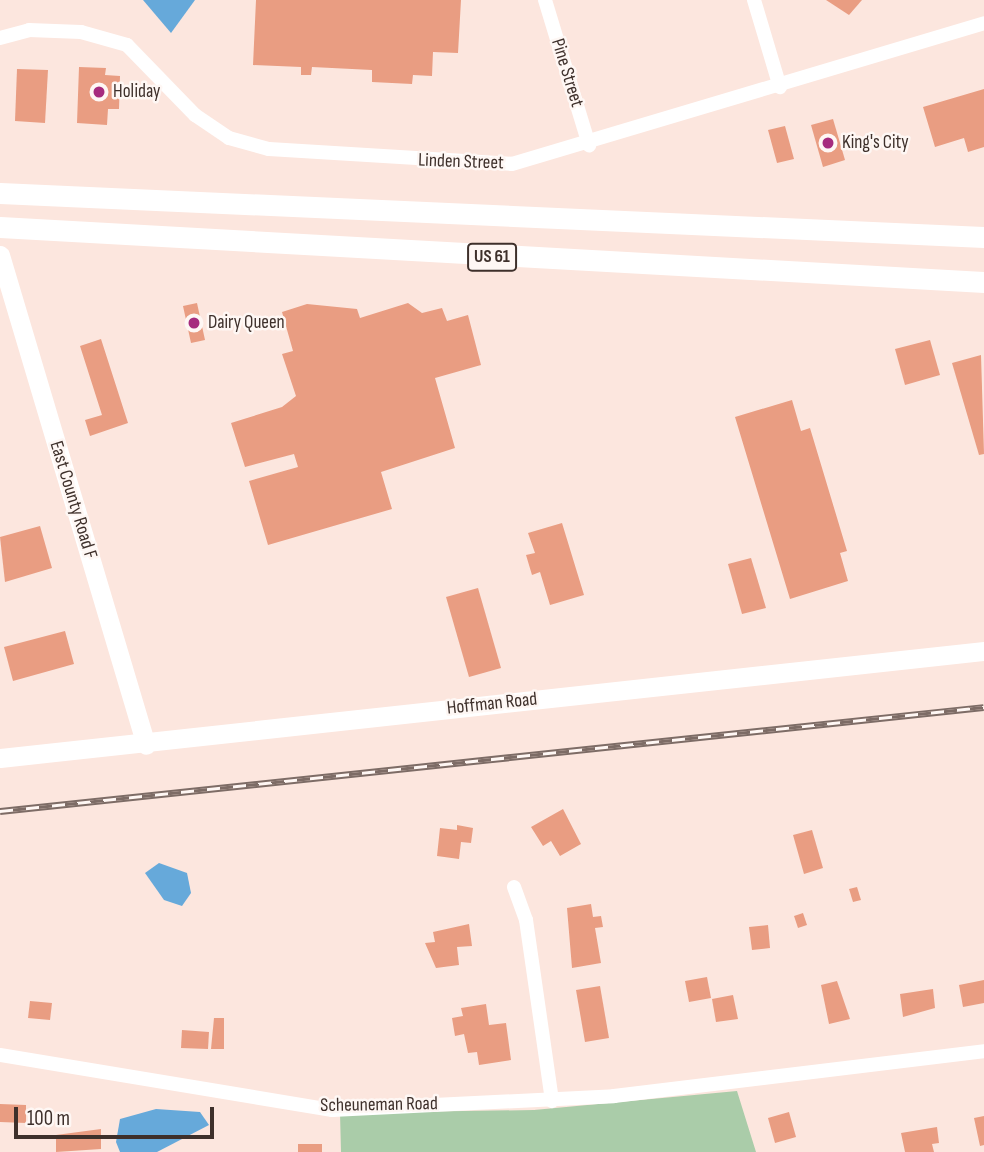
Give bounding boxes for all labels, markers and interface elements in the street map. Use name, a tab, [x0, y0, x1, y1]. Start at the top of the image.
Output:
street label: Pine Street	[546, 36, 588, 110]
place label: Holiday	[113, 81, 160, 103]
marker: Holiday	[91, 84, 107, 100]
place label: King's City	[842, 132, 909, 154]
marker: King's City	[820, 135, 836, 151]
street label: Linden Street	[418, 149, 504, 175]
road number: US 61	[466, 243, 518, 272]
place label: Dairy Queen	[208, 312, 285, 334]
marker: Dairy Queen	[186, 315, 202, 331]
street label: East County Road F	[44, 438, 102, 562]
street label: Hoffman Road	[446, 688, 538, 720]
scale bar	[18, 1092, 217, 1136]
street label: Scheuneman Road	[320, 1093, 438, 1117]
text: 100 m	[27, 1106, 70, 1131]

